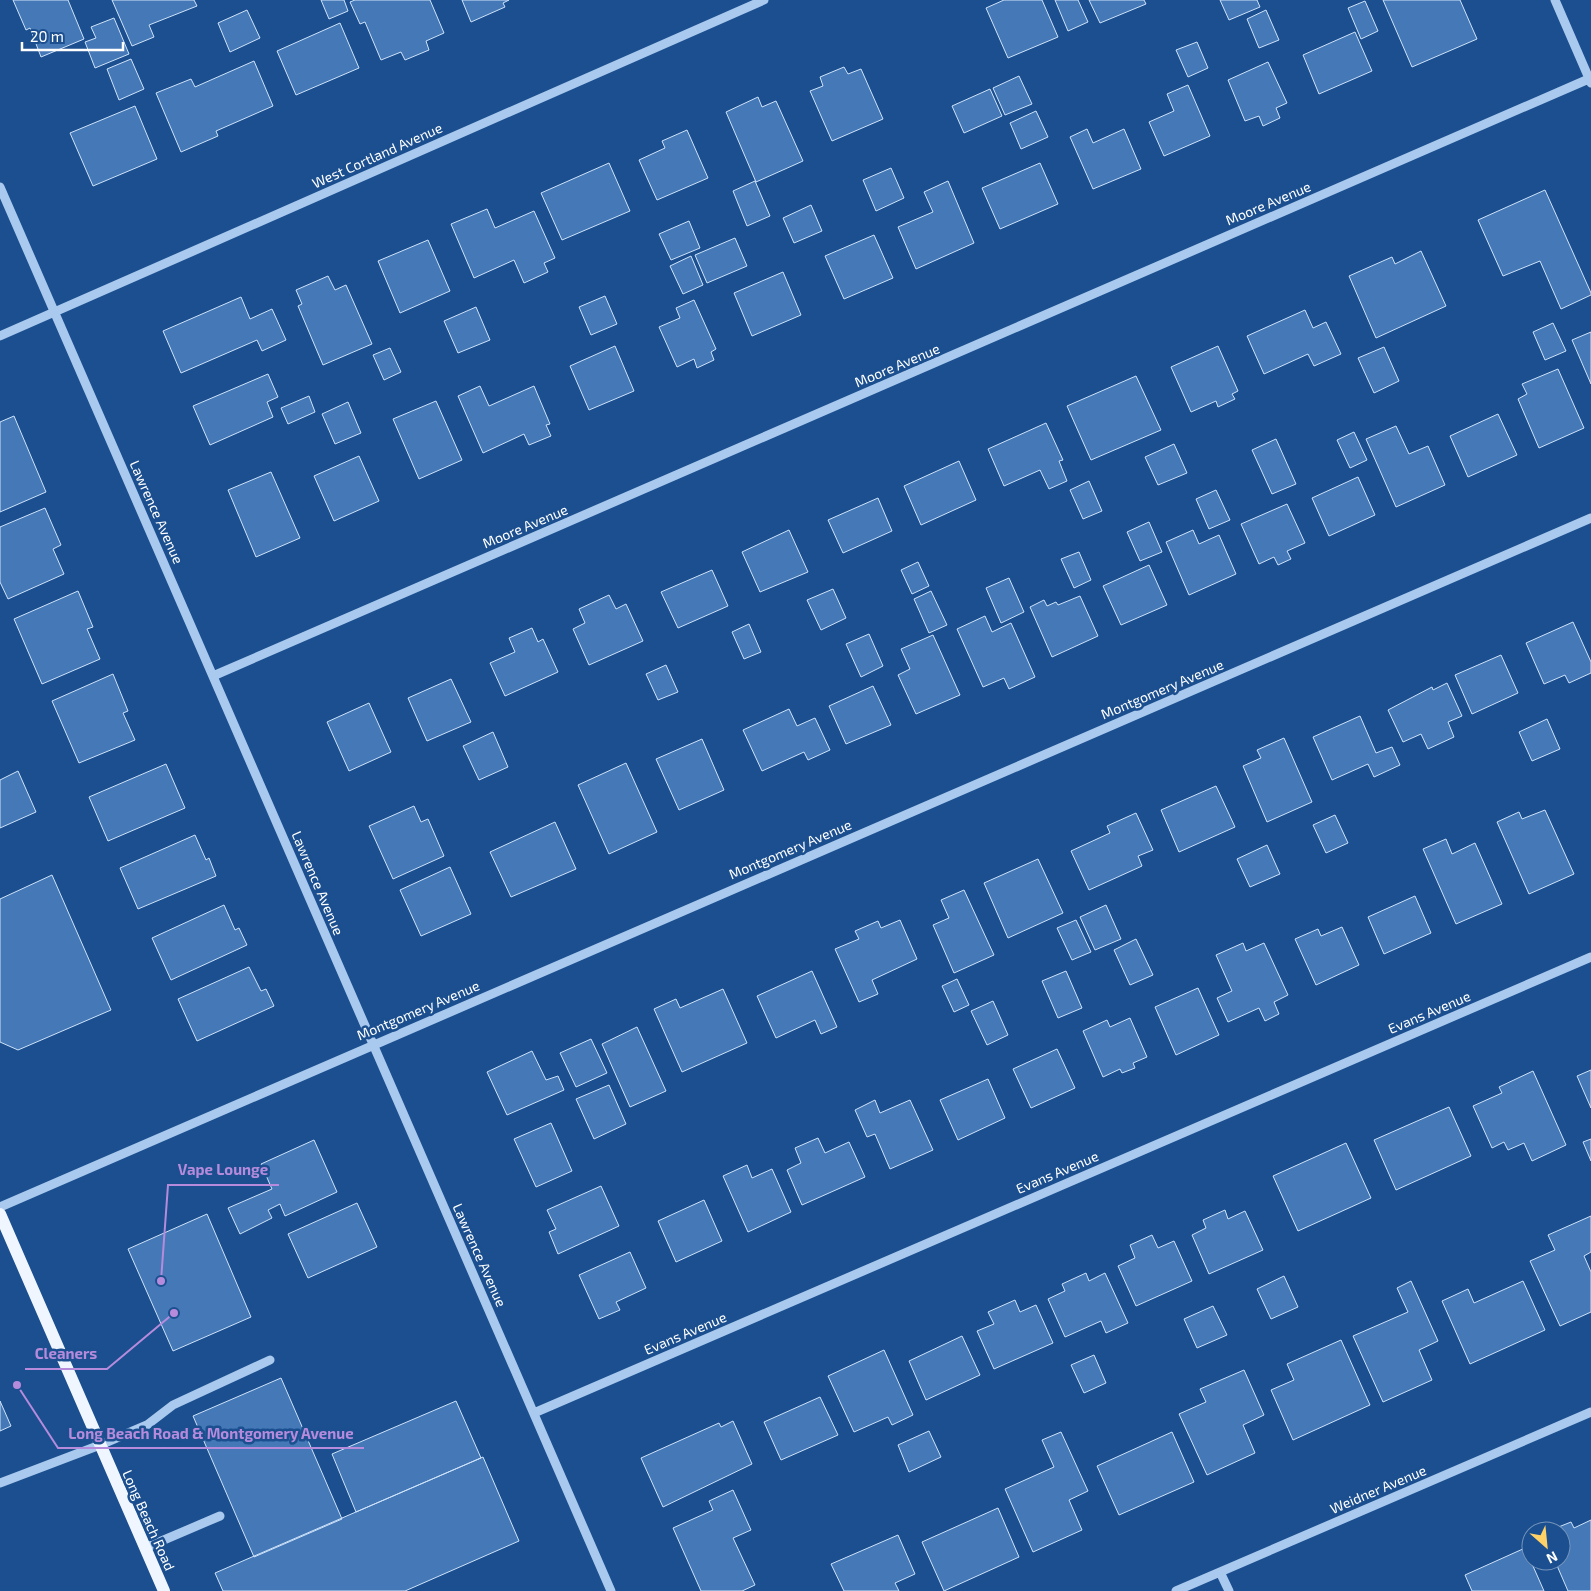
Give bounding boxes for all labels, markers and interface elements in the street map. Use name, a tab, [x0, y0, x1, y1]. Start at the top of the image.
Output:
scale bar	[22, 20, 124, 52]
text: 20 m	[30, 27, 64, 45]
street label: West Cortland Avenue	[309, 119, 445, 191]
street label: Moore Avenue	[1223, 177, 1313, 229]
street label: Moore Avenue	[852, 339, 942, 391]
street label: Lawrence Avenue	[127, 458, 187, 566]
street label: Moore Avenue	[480, 500, 570, 552]
street label: Montgomery Avenue	[1098, 655, 1226, 723]
street label: Montgomery Avenue	[726, 815, 854, 883]
street label: Lawrence Avenue	[288, 828, 348, 938]
street label: Montgomery Avenue	[354, 976, 482, 1044]
street label: Evans Avenue	[1385, 987, 1473, 1037]
street label: Evans Avenue	[1013, 1147, 1101, 1197]
callout: Vape Lounge	[168, 1155, 279, 1185]
text: Vape Lounge	[178, 1160, 268, 1178]
street label: Lawrence Avenue	[450, 1201, 510, 1309]
street label: Evans Avenue	[641, 1308, 729, 1358]
callout: Cleaners	[25, 1339, 107, 1369]
text: Cleaners	[35, 1344, 97, 1362]
callout: Long Beach Road & Montgomery Avenue	[58, 1418, 364, 1448]
text: Long Beach Road & Montgomery Avenue	[68, 1424, 354, 1443]
street label: Weidner Avenue	[1327, 1461, 1429, 1517]
street label: Long Beach Road	[119, 1467, 179, 1573]
north arrow	[1521, 1521, 1571, 1571]
text: N	[1544, 1548, 1560, 1568]

